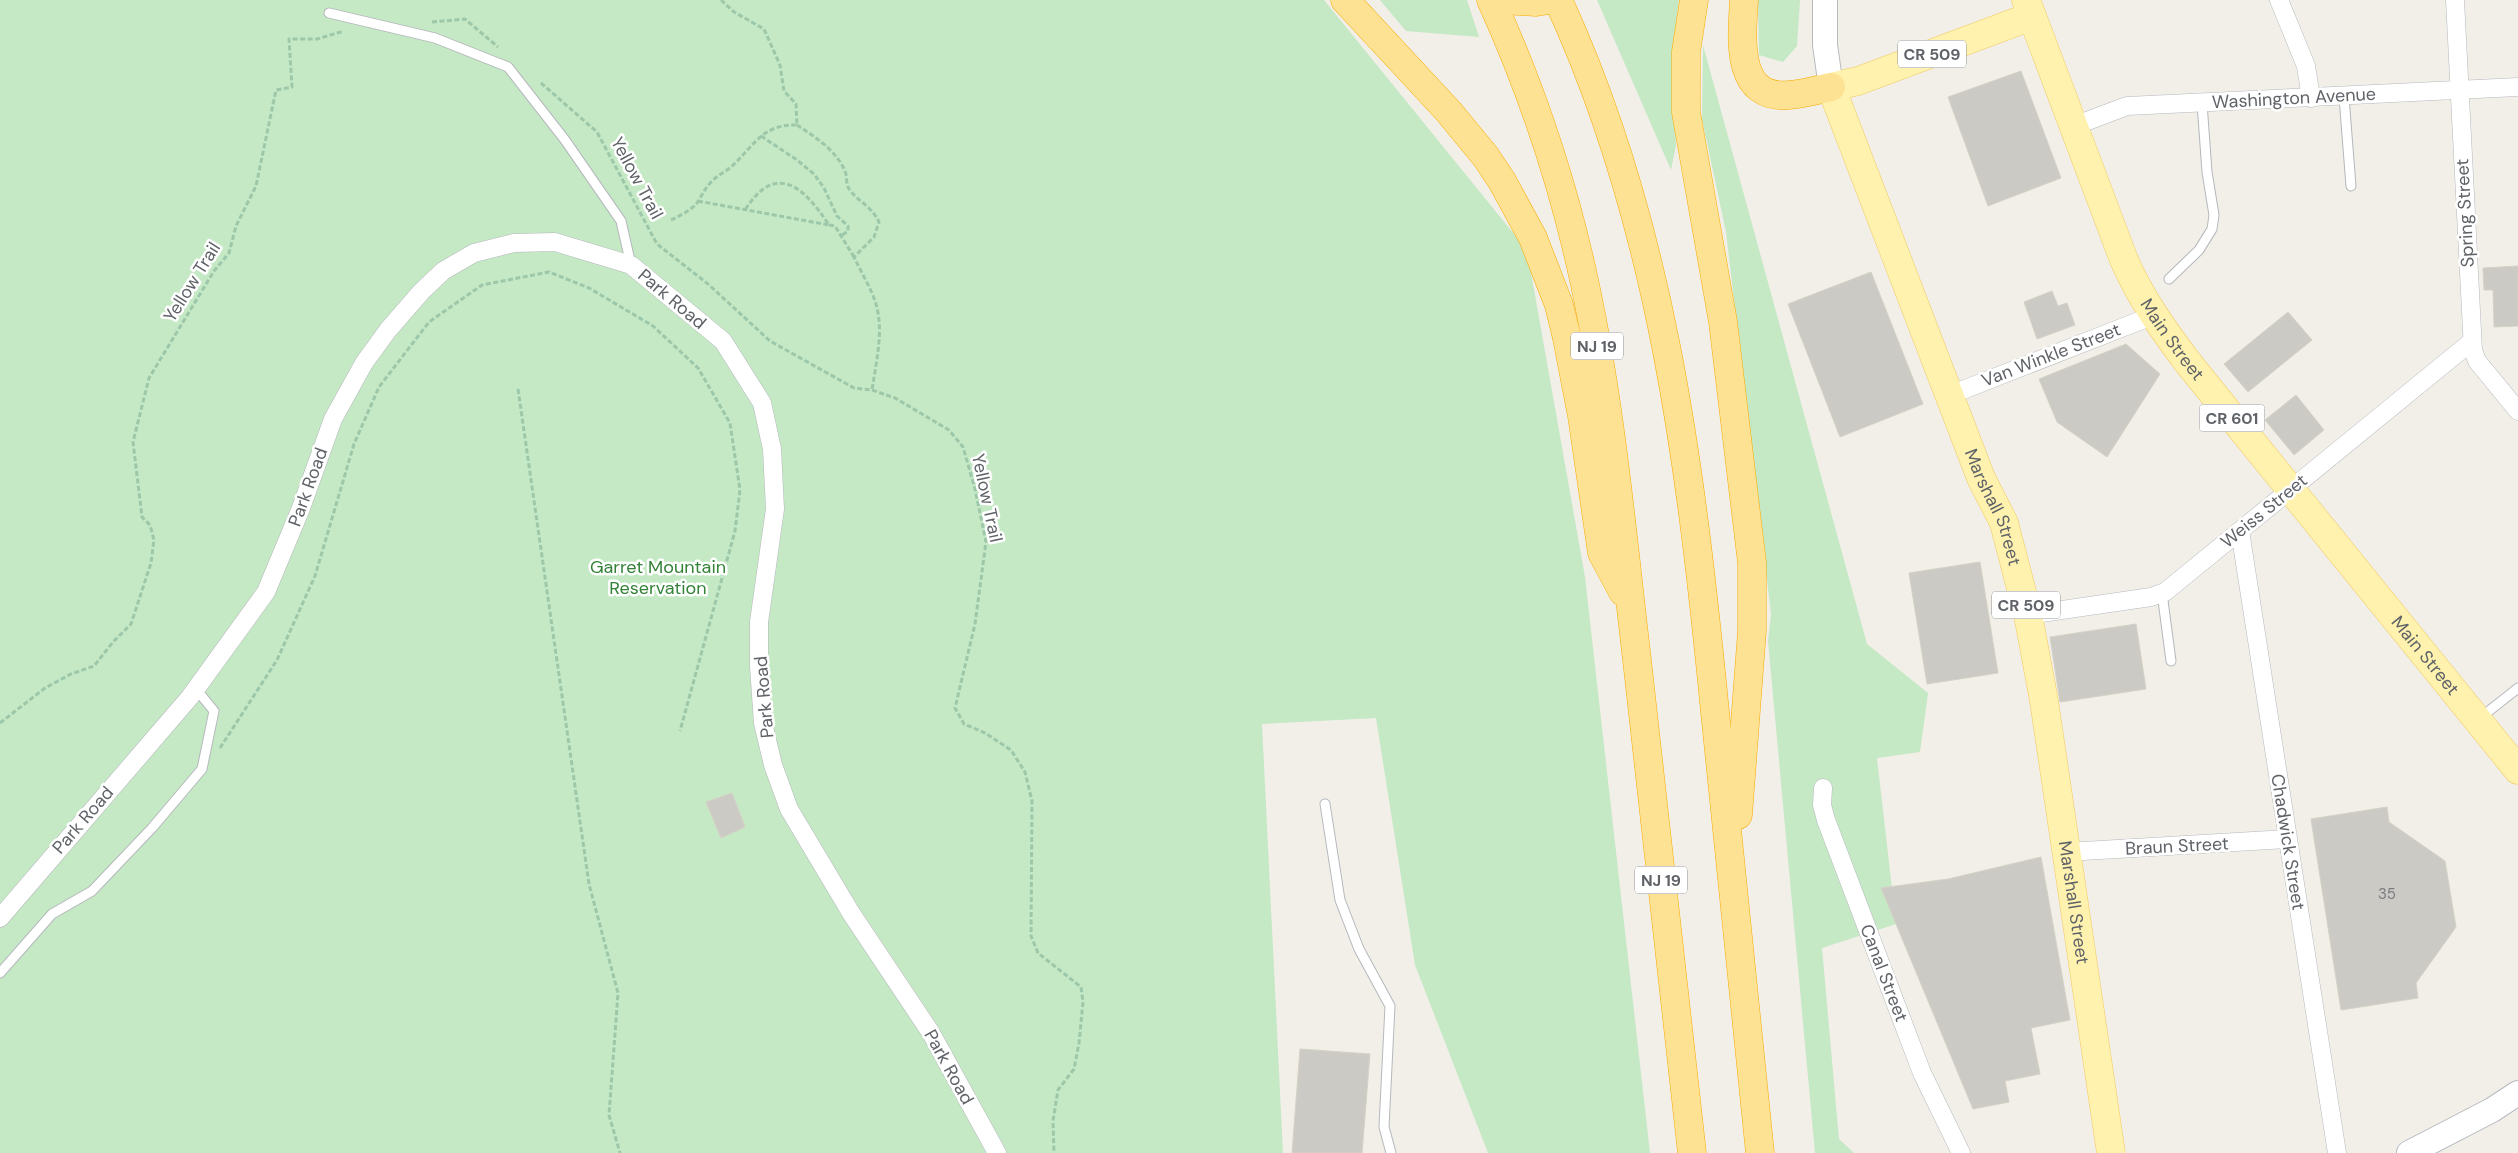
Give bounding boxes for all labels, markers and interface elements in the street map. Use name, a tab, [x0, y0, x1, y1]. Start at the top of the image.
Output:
road number: CR 509	[1898, 41, 1966, 68]
street label: Washington Avenue	[2211, 82, 2377, 114]
street label: Yellow Trail	[605, 133, 669, 223]
street label: Spring Street	[2450, 158, 2480, 268]
street label: Yellow Trail	[158, 238, 226, 326]
street label: Park Road	[633, 263, 711, 335]
street label: Main Street	[2135, 294, 2210, 385]
street label: Van Winkle Street	[1978, 317, 2124, 393]
road number: NJ 19	[1571, 332, 1623, 360]
road number: CR 601	[2200, 404, 2264, 432]
street label: Park Road	[283, 444, 333, 530]
street label: Marshall Street	[1959, 445, 2027, 568]
street label: Yellow Trail	[966, 452, 1008, 544]
street label: Weiss Street	[2216, 469, 2312, 553]
park label: Garret Mountain Reservation	[590, 555, 726, 600]
road number: CR 509	[1992, 592, 2060, 618]
street label: Main Street	[2386, 611, 2465, 700]
street label: Park Road	[748, 655, 780, 739]
street label: Chadwick Street	[2265, 772, 2311, 912]
street label: Park Road	[47, 781, 119, 859]
street label: Braun Street	[2125, 831, 2229, 861]
street label: Marshall Street	[2053, 839, 2095, 966]
road number: NJ 19	[1635, 866, 1687, 894]
house number: 35	[2378, 884, 2396, 904]
street label: Canal Street	[1854, 921, 1914, 1025]
street label: Park Road	[919, 1025, 979, 1109]

